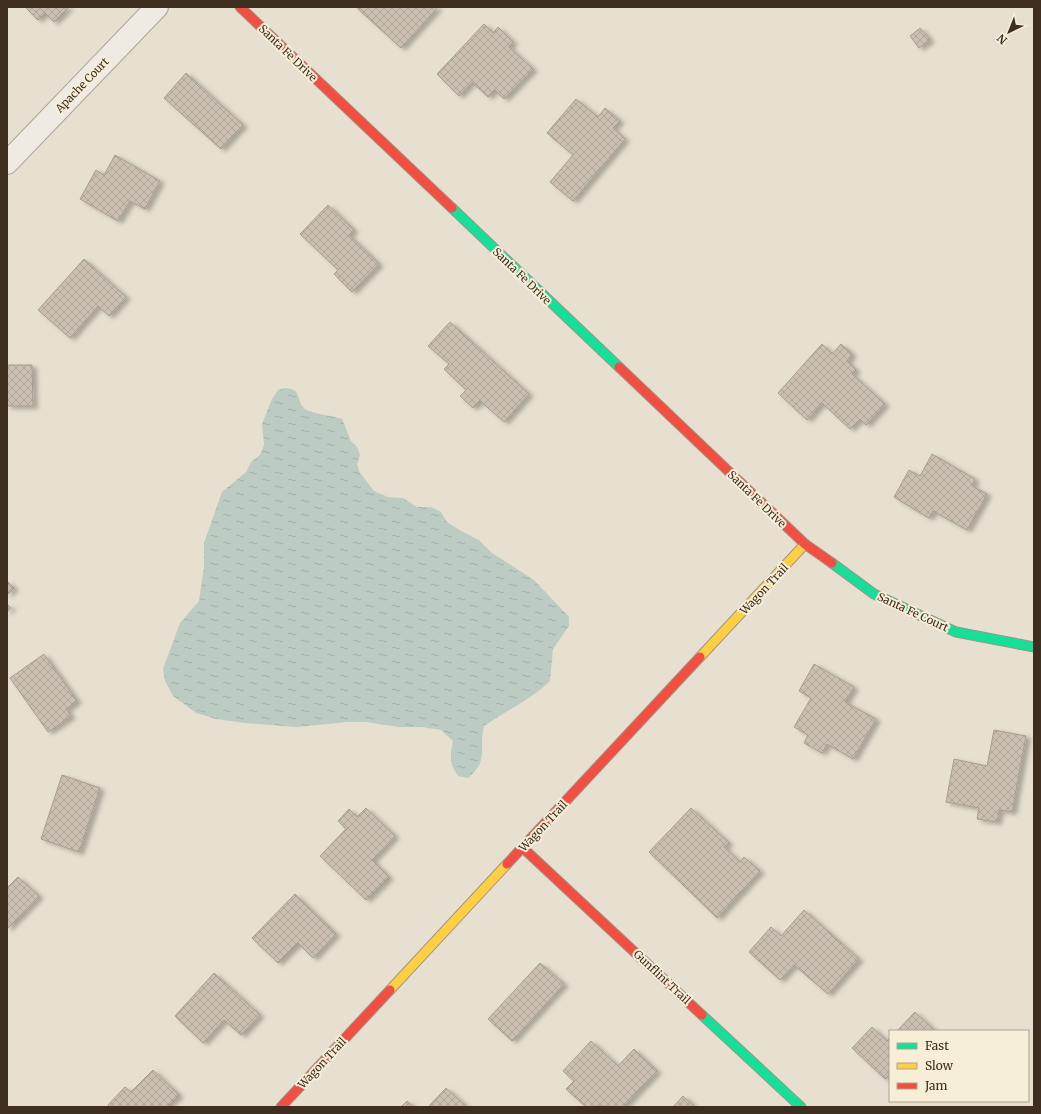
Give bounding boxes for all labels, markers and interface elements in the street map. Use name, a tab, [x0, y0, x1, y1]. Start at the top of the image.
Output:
north arrow	[989, 12, 1029, 52]
street label: Santa Fe Drive	[256, 22, 320, 85]
text: N	[994, 31, 1010, 47]
street label: Apache Court	[52, 54, 112, 116]
street label: Santa Fe Drive	[490, 245, 554, 308]
street label: Santa Fe Drive	[725, 468, 789, 531]
street label: Wagon Trail	[736, 560, 792, 618]
street label: Santa Fe Court	[875, 589, 951, 635]
street label: Wagon Trail	[515, 797, 571, 855]
street label: Gunflint Trail	[631, 947, 694, 1007]
legend	[889, 1030, 1029, 1102]
street label: Wagon Trail	[294, 1034, 350, 1092]
text: Fast	[925, 1038, 949, 1053]
text: Slow	[925, 1058, 954, 1073]
text: Jam	[924, 1078, 948, 1093]

